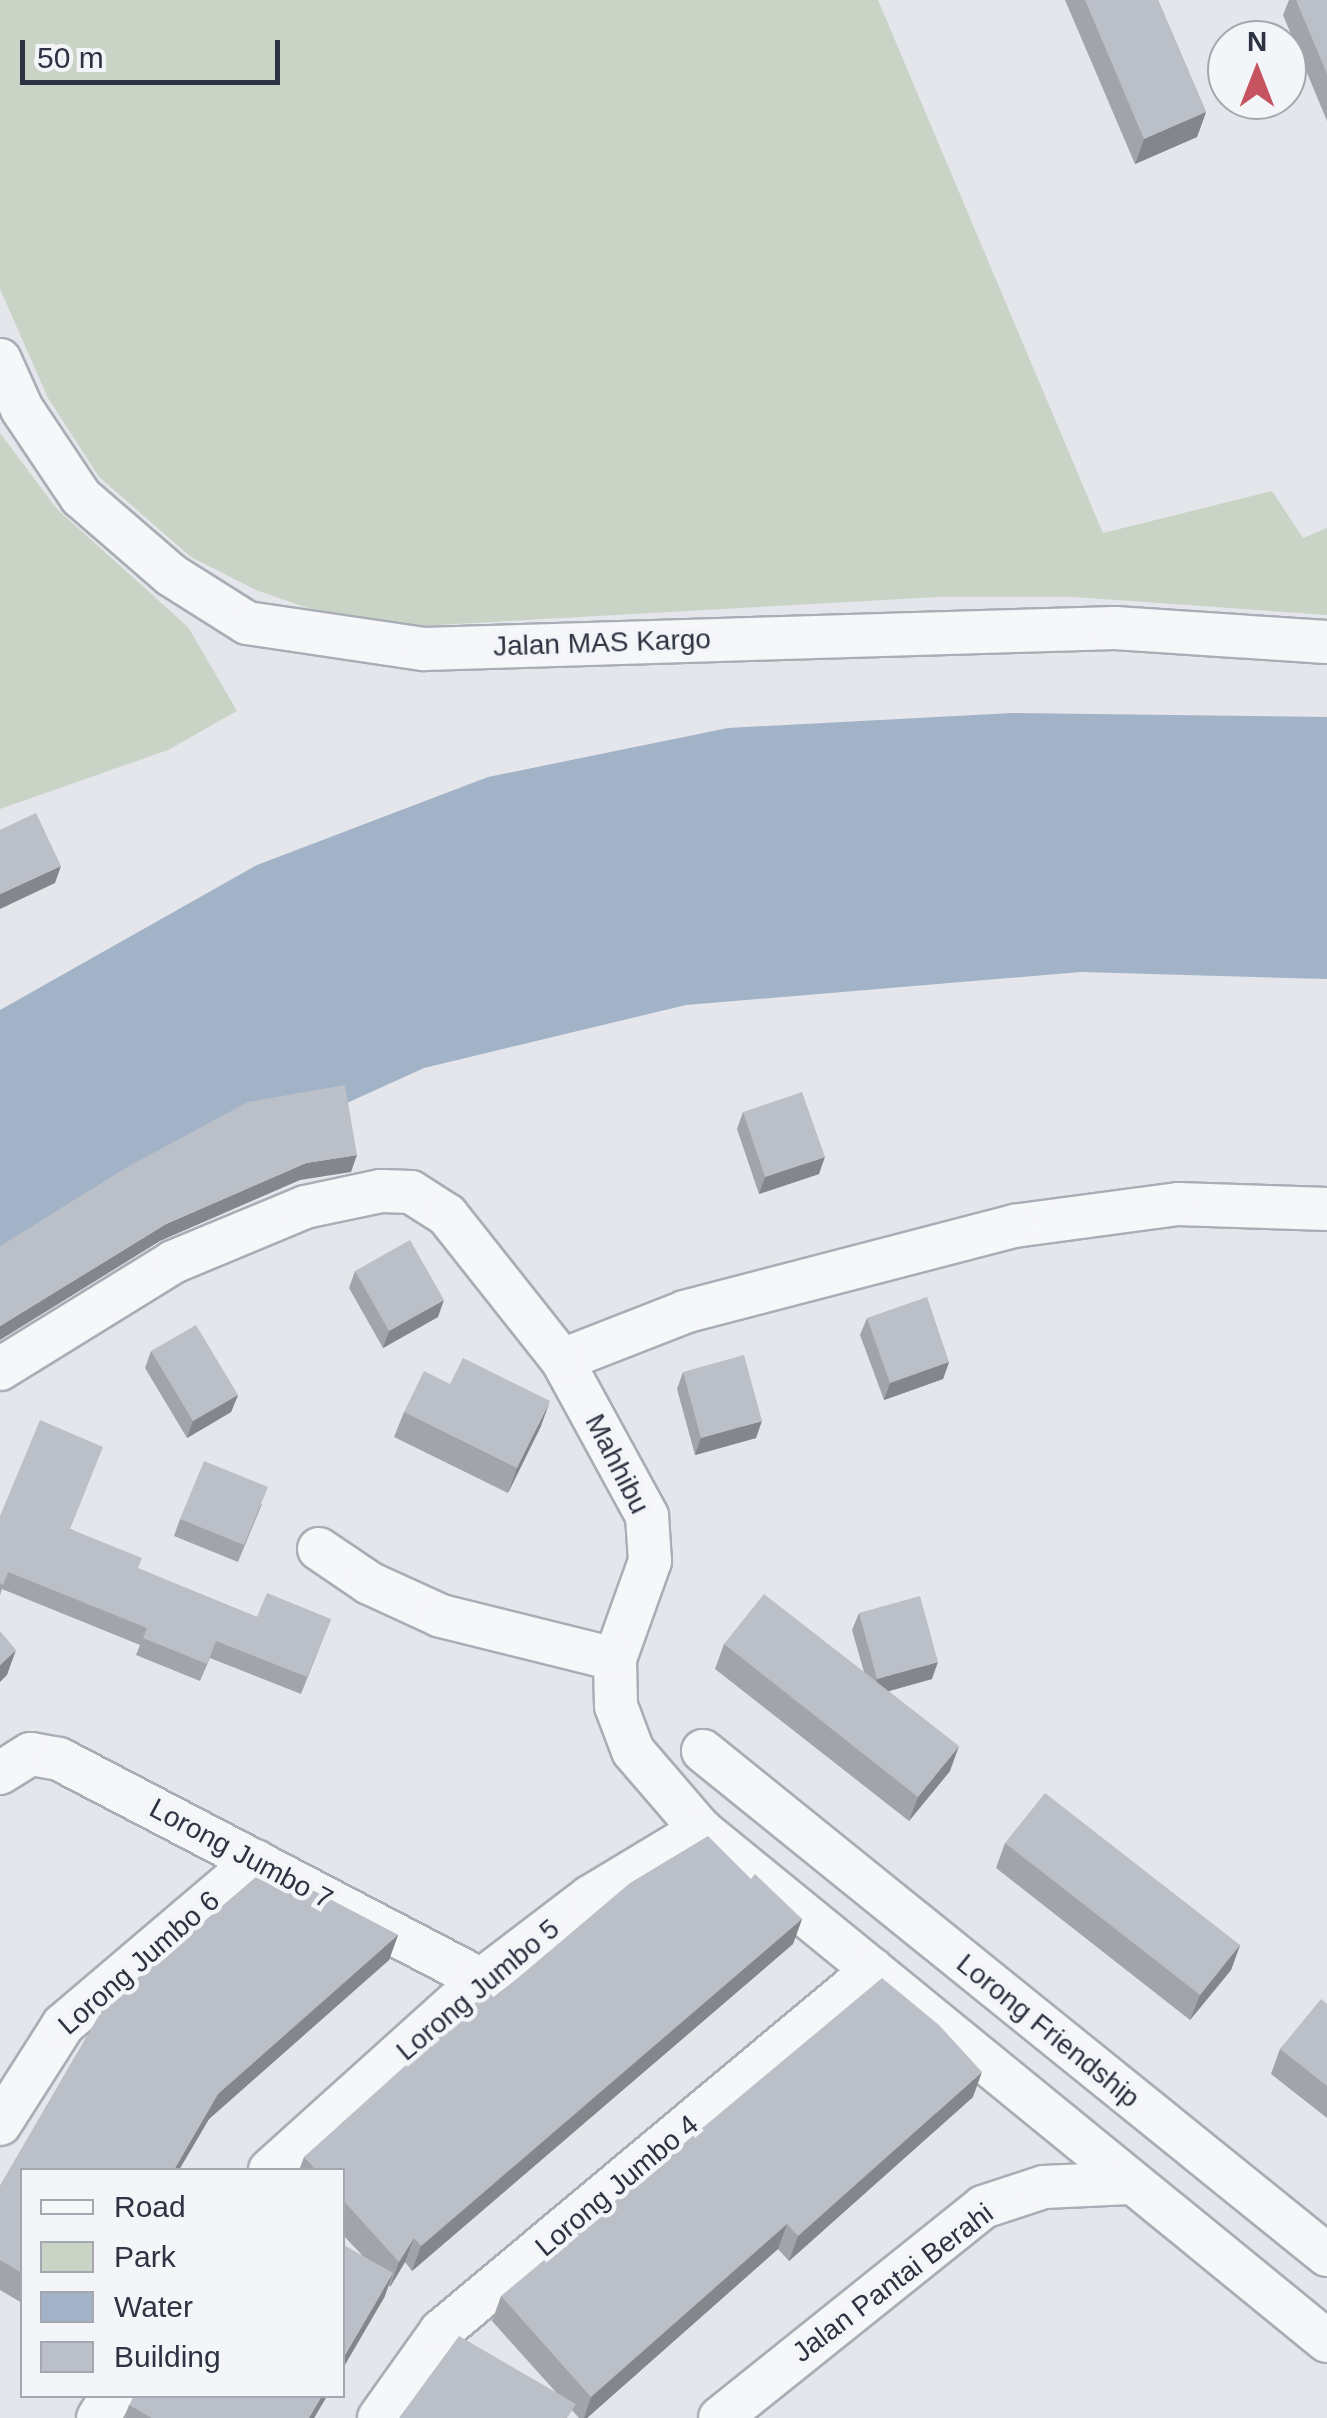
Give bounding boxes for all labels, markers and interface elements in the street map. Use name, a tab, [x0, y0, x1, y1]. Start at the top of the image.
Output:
scale bar	[25, 20, 285, 82]
north arrow	[1207, 20, 1307, 120]
text: N	[1247, 26, 1267, 57]
text: 50 m	[37, 41, 104, 74]
street label: Jalan MAS Kargo	[493, 622, 711, 664]
street label: Mahhibu	[578, 1409, 656, 1519]
street label: Lorong Jumbo 7	[144, 1792, 338, 1916]
street label: Lorong Jumbo 6	[52, 1884, 226, 2042]
street label: Lorong Jumbo 5	[390, 1912, 566, 2068]
street label: Lorong Friendship	[950, 1947, 1146, 2115]
street label: Lorong Jumbo 4	[529, 2108, 705, 2264]
legend	[20, 2168, 345, 2398]
text: Road	[114, 2190, 186, 2223]
street label: Jalan Pantai Berahi	[786, 2197, 1000, 2369]
text: Park	[114, 2240, 176, 2273]
text: Water	[114, 2290, 193, 2323]
text: Building	[114, 2340, 221, 2373]

